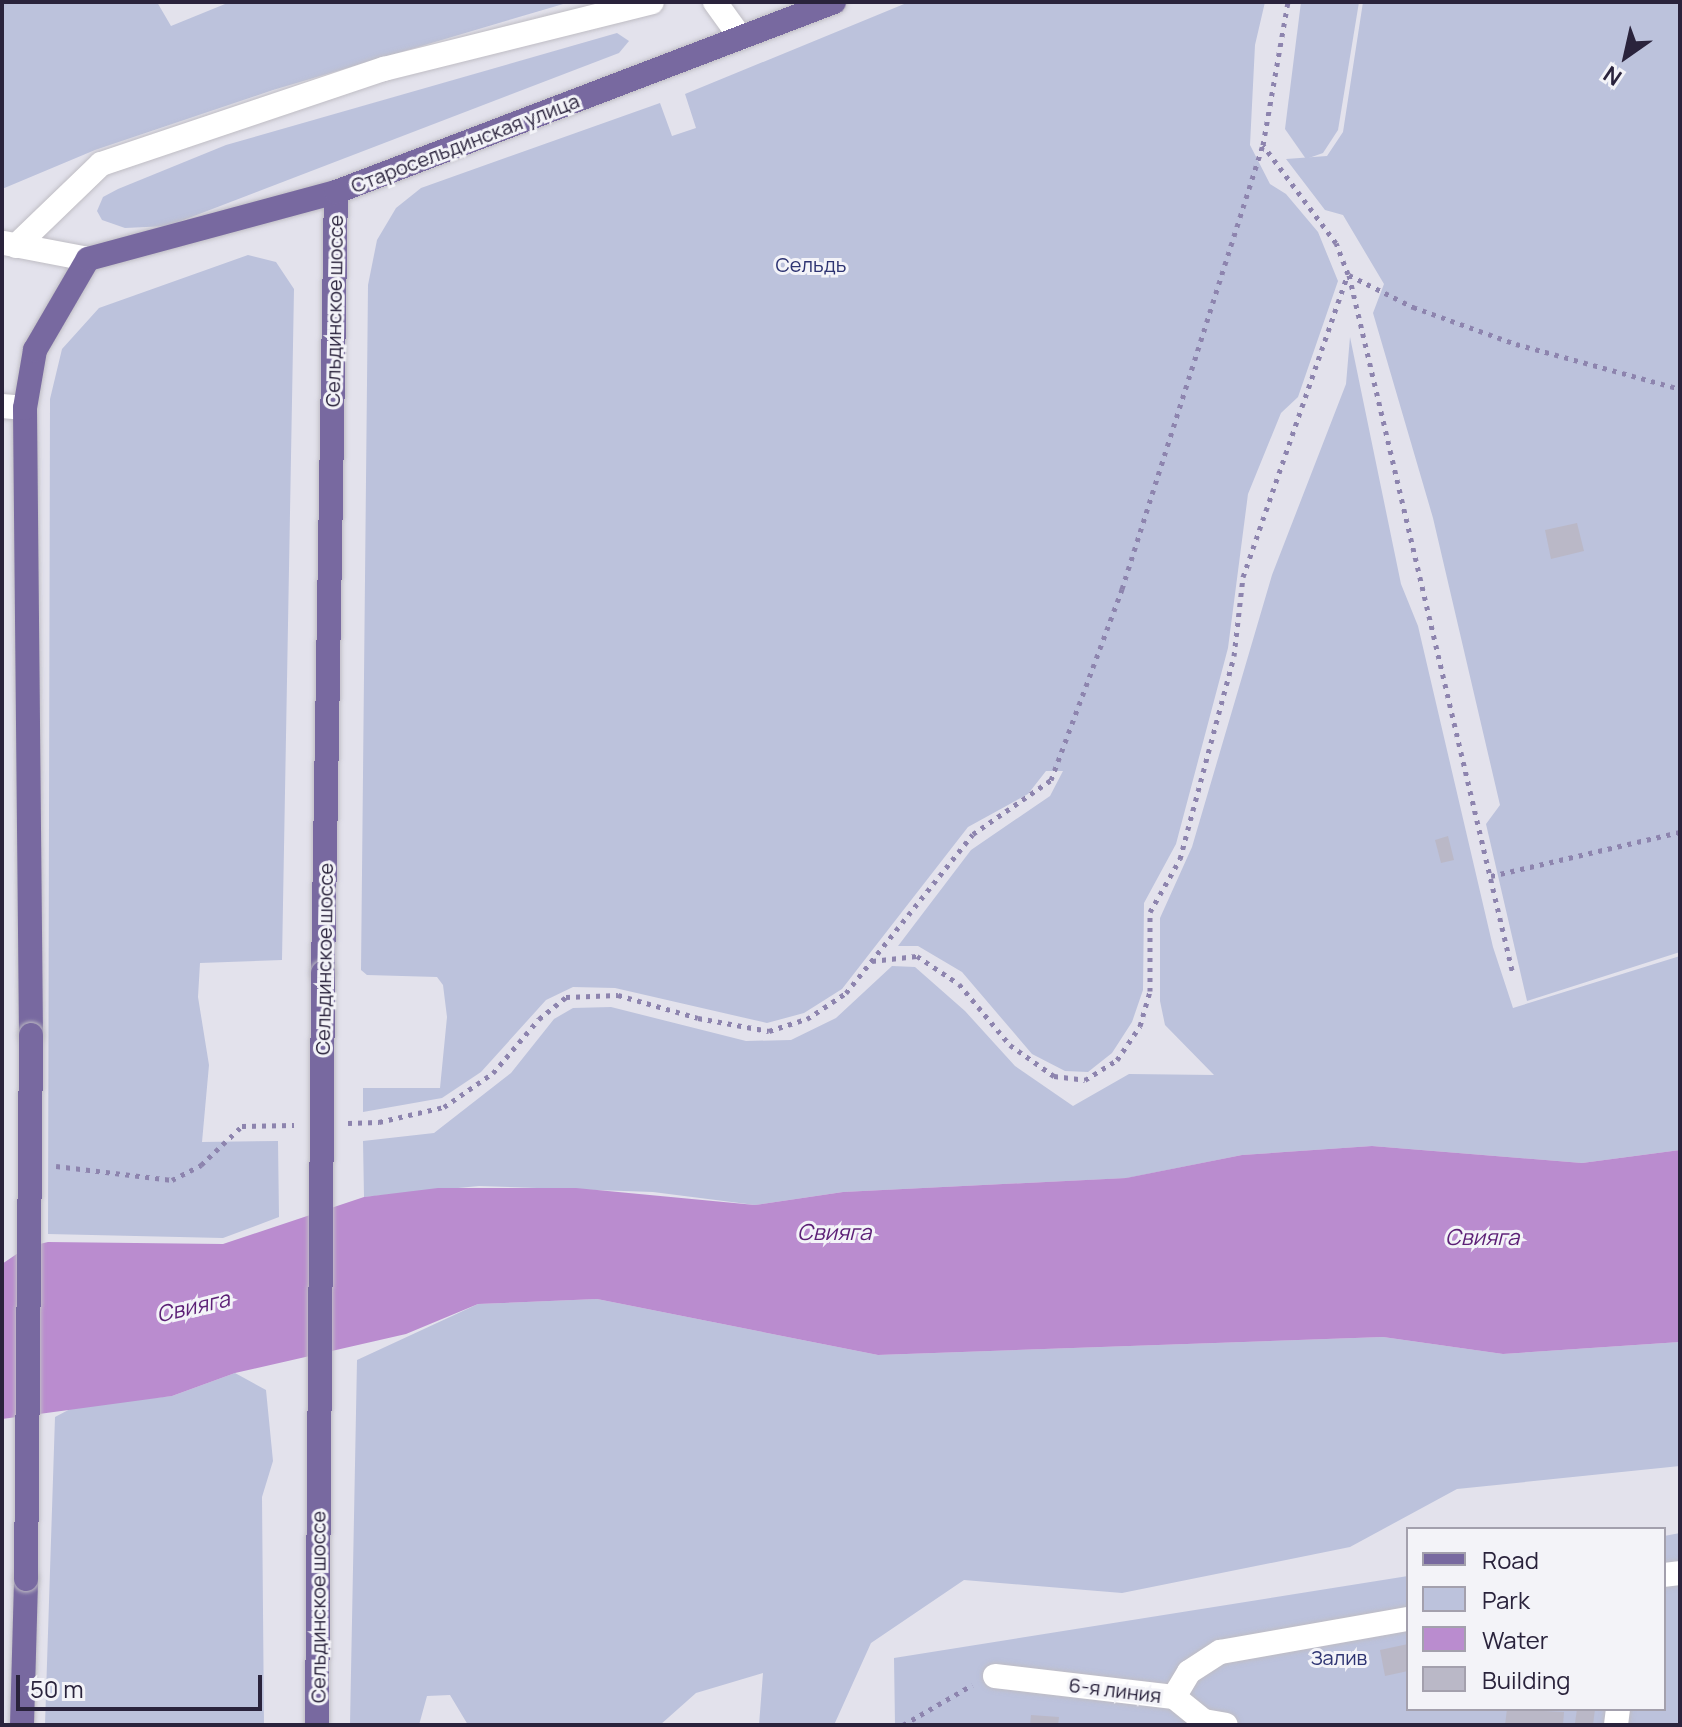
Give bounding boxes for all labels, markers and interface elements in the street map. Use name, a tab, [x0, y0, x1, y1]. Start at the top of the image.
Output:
north arrow	[1586, 16, 1666, 96]
text: N	[1598, 59, 1628, 93]
street label: Старосельдинская улица	[347, 88, 583, 198]
street label: Сельдинское шоссе	[320, 215, 348, 407]
park label: Сельдь	[776, 252, 846, 276]
street label: Сельдинское шоссе	[310, 863, 338, 1055]
water label: Свияга	[797, 1220, 871, 1246]
water label: Свияга	[1445, 1225, 1519, 1251]
water label: Свияга	[154, 1286, 232, 1328]
street label: Сельдинское шоссе	[306, 1511, 330, 1703]
legend	[1406, 1527, 1666, 1711]
text: Road	[1482, 1543, 1539, 1576]
text: Park	[1482, 1583, 1530, 1616]
text: Water	[1482, 1623, 1549, 1656]
park label: Залив	[1311, 1645, 1367, 1669]
scale bar	[20, 1659, 266, 1709]
text: Building	[1482, 1663, 1570, 1696]
text: 50 m	[30, 1672, 84, 1705]
street label: 6-я линия	[1067, 1672, 1163, 1708]

